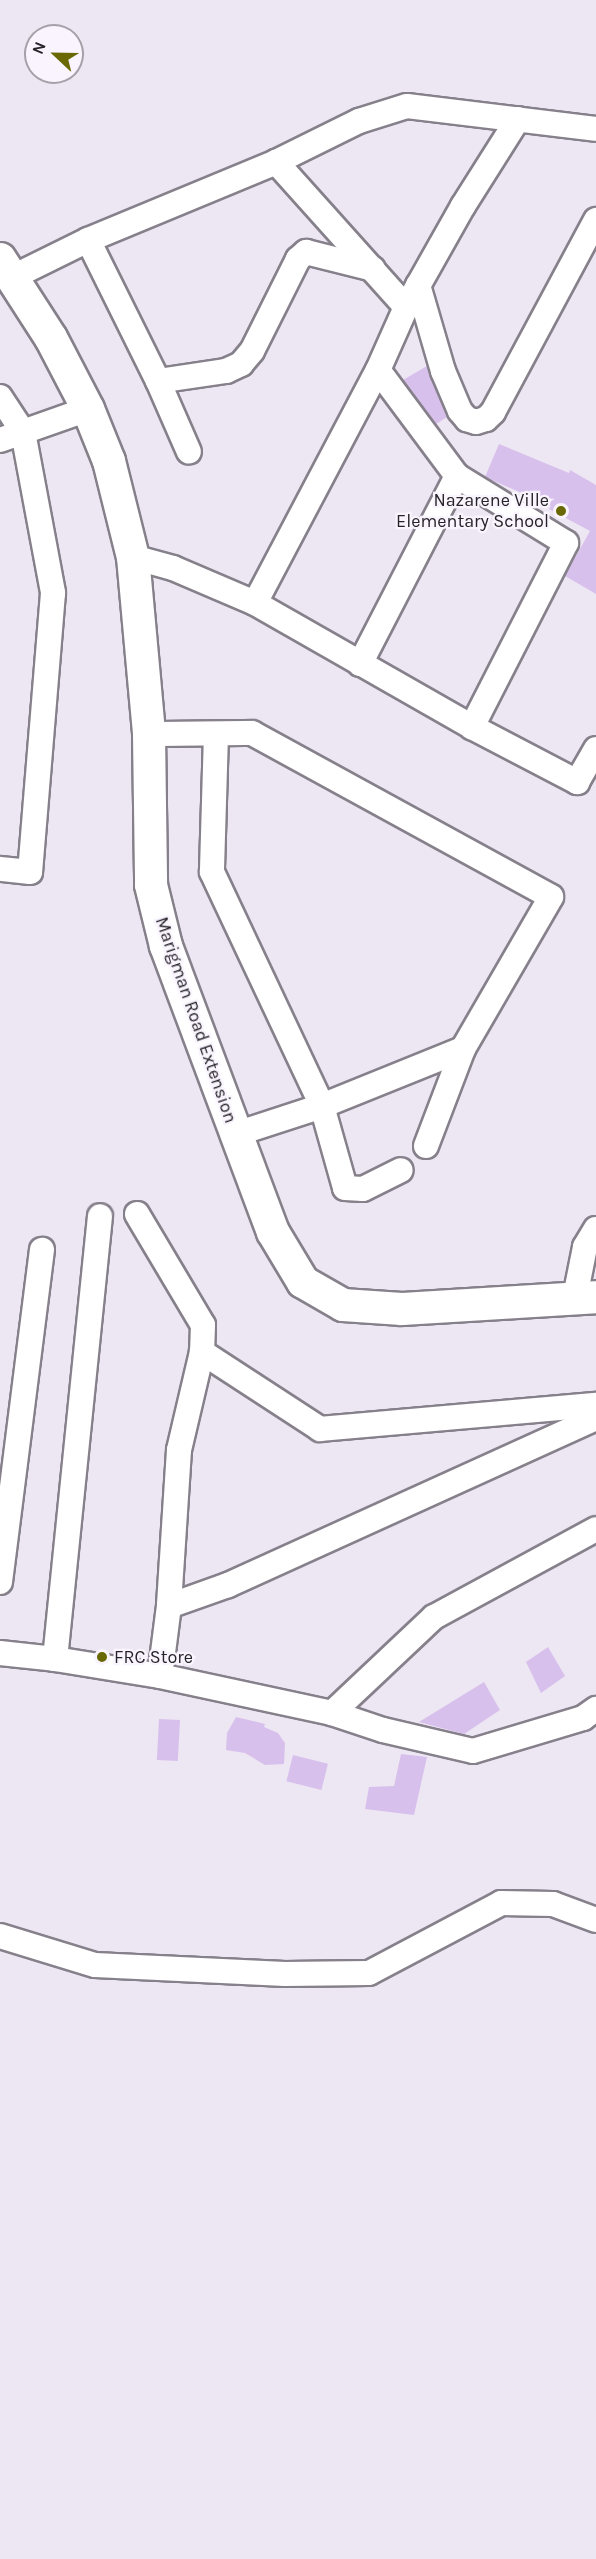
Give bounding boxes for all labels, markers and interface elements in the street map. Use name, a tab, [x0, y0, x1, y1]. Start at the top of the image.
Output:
north arrow	[24, 24, 84, 84]
text: N	[28, 39, 50, 57]
place label: Nazarene Ville Elementary School	[396, 490, 549, 532]
marker: Nazarene Ville Elementary School	[554, 504, 568, 518]
street label: Marigman Road Extension	[151, 914, 241, 1126]
place label: FRC Store	[114, 1646, 193, 1668]
marker: FRC Store	[95, 1650, 109, 1664]

